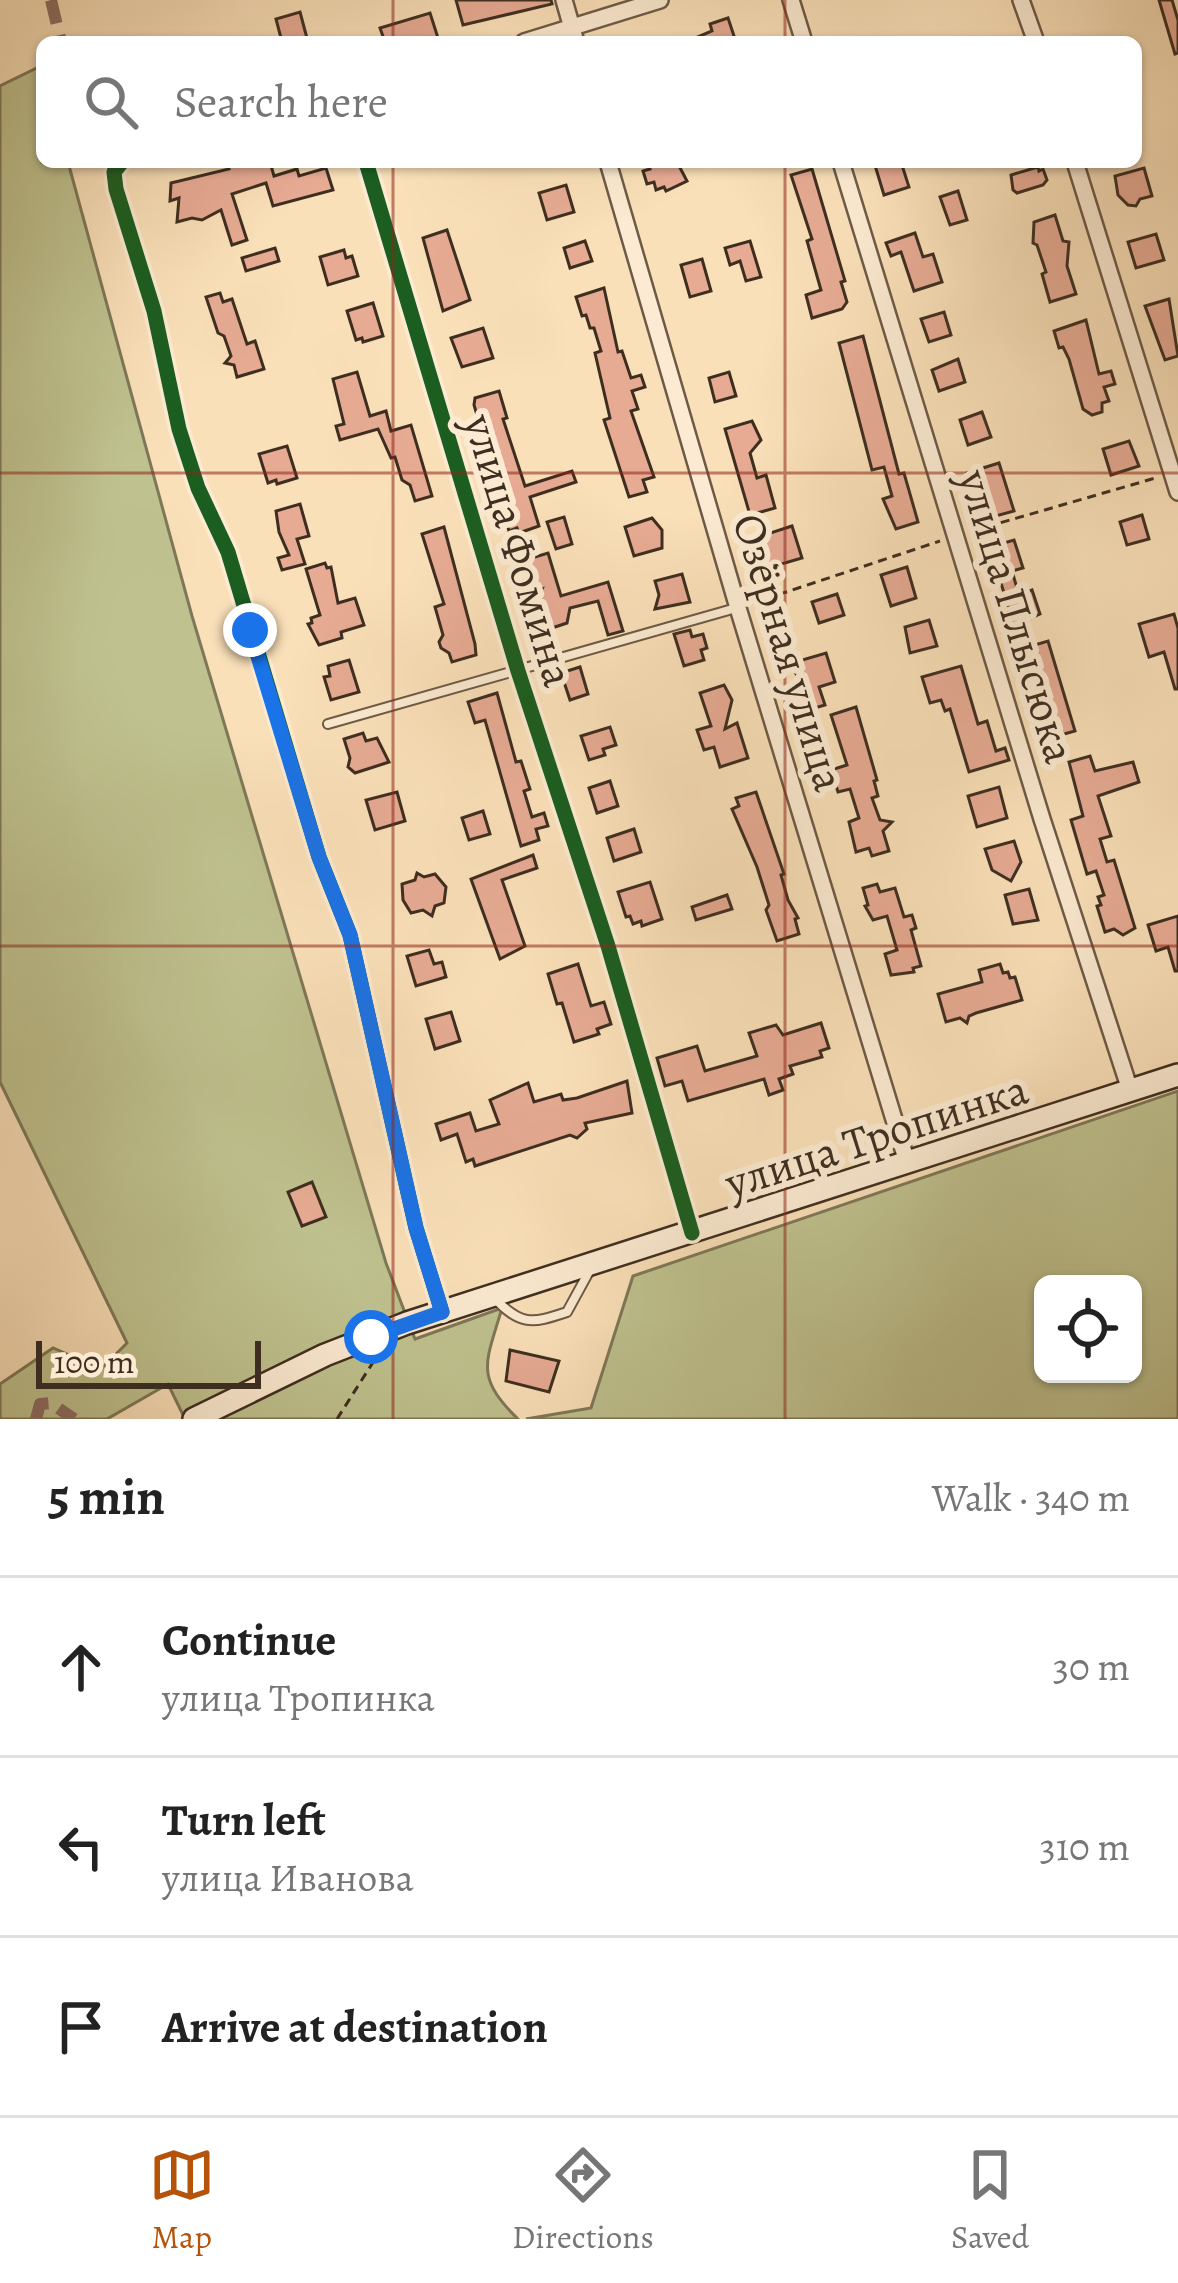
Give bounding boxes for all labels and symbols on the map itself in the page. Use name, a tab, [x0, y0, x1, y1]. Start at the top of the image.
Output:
street label: улица Фомина	[448, 406, 590, 694]
street label: улица Плысюка	[943, 461, 1091, 771]
street label: Озёрная улица	[717, 506, 861, 799]
route end	[223, 603, 277, 657]
street label: улица Тропинка	[716, 1058, 1036, 1214]
route start	[344, 1310, 398, 1364]
scale bar	[36, 1335, 261, 1388]

